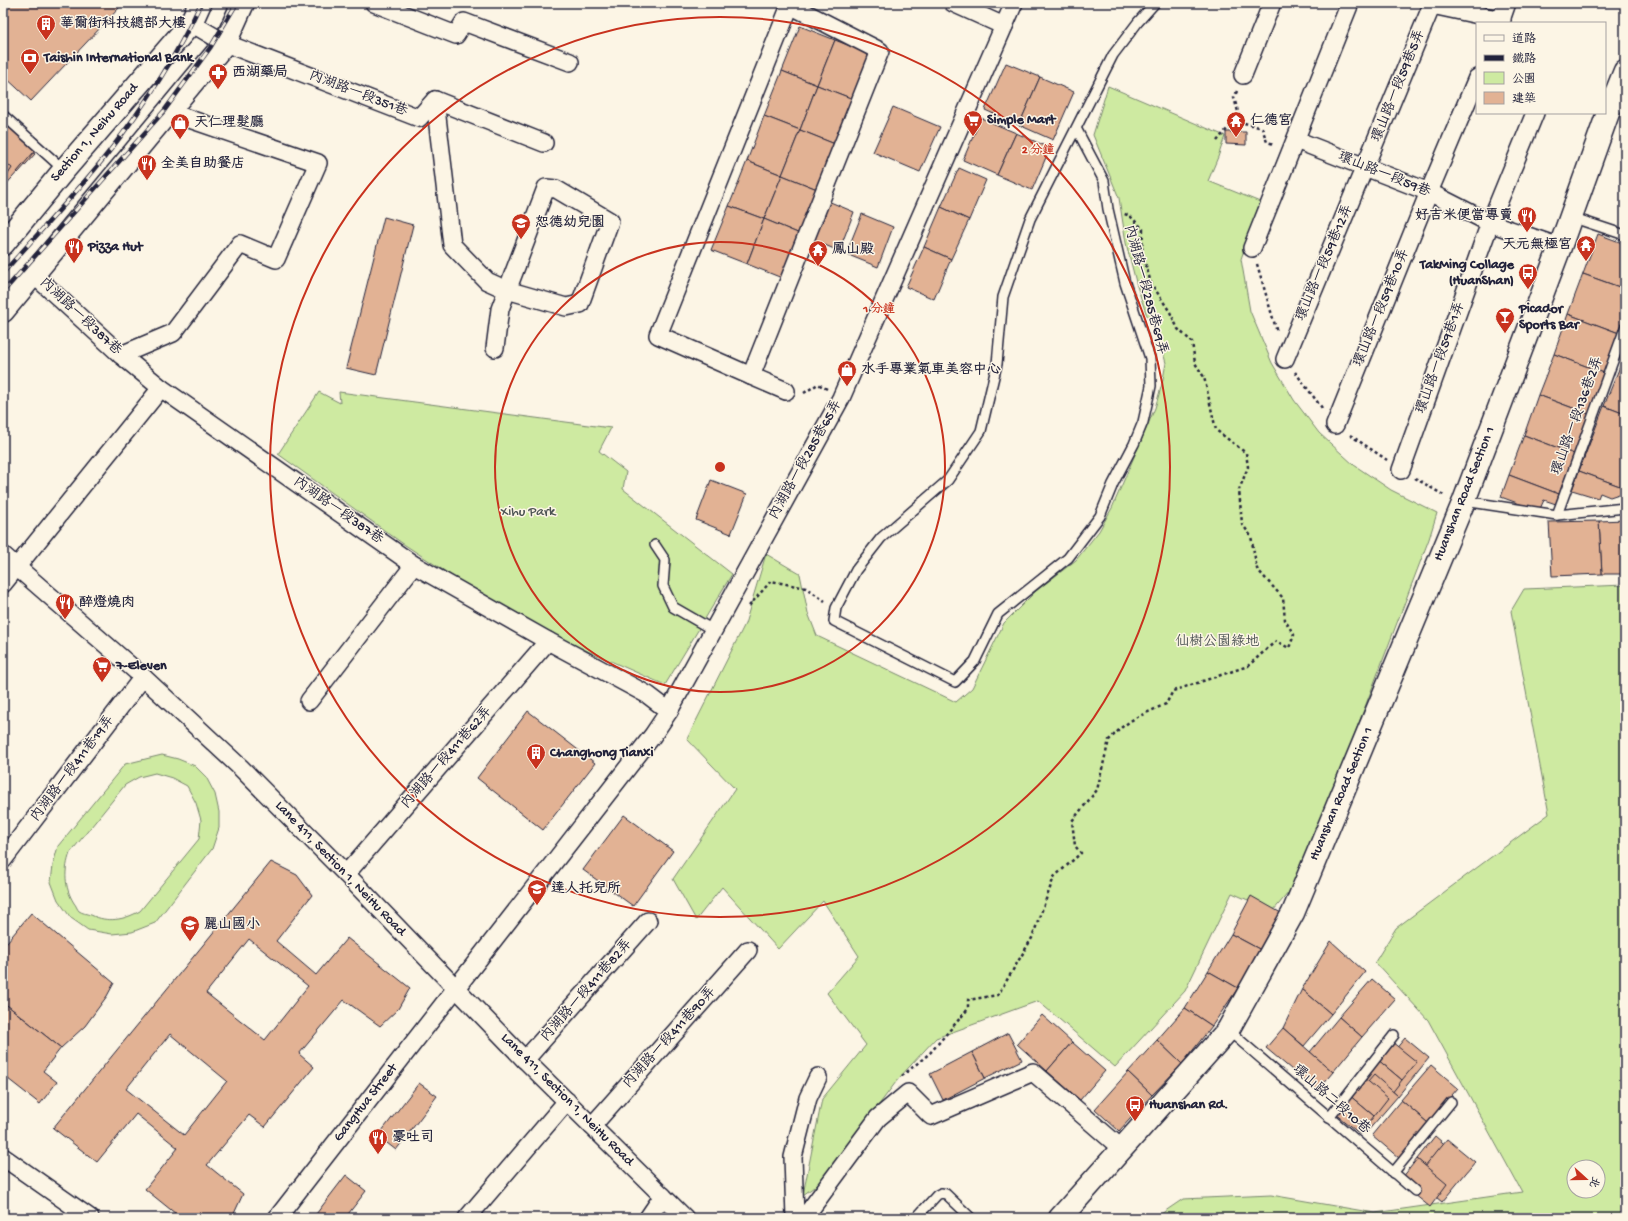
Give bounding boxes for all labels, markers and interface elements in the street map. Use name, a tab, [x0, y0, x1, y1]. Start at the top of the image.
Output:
building icon: 華爾街科技總部大樓	[35, 13, 57, 41]
place label: 華爾街科技總部大樓	[60, 15, 186, 33]
legend	[1476, 22, 1606, 114]
street label: 環山路一段59巷5弄	[1368, 27, 1429, 145]
text: 道路	[1512, 32, 1536, 47]
bank icon: Taishin International Bank	[19, 47, 41, 75]
place label: Taishin International Bank	[43, 50, 195, 67]
text: 鐵路	[1512, 52, 1536, 67]
pharmacy icon: 西湖藥局	[207, 62, 229, 90]
place label: 西湖藥局	[232, 64, 288, 82]
street label: 內湖路一段351巷	[306, 66, 411, 121]
text: 公園	[1512, 72, 1536, 87]
street label: Section 1, Neihu Road	[48, 79, 144, 186]
text: 建築	[1512, 92, 1536, 107]
supermarket icon: Simple Mart	[962, 109, 984, 137]
temple icon: 仁德宮	[1225, 110, 1247, 138]
shop icon: 天仁理髮廳	[169, 112, 191, 140]
place label: Simple Mart	[987, 112, 1056, 129]
place label: 仁德宮	[1250, 112, 1292, 130]
place label: 天仁理髮廳	[194, 114, 264, 132]
text: 2 分鐘	[1022, 143, 1054, 158]
street label: 環山路一段59巷	[1335, 148, 1434, 202]
restaurant icon: 全美自助餐店	[136, 153, 158, 181]
place label: 全美自助餐店	[161, 155, 245, 173]
street label: 環山路一段59巷12弄	[1292, 202, 1357, 324]
restaurant icon: 好吉米便當專賣	[1516, 205, 1538, 233]
place label: 好吉米便當專賣	[1415, 207, 1513, 225]
school or university icon: 恕德幼兒園	[510, 212, 532, 240]
place label: 恕德幼兒園	[535, 214, 605, 232]
street label: 內湖路一段285巷69弄	[1119, 223, 1172, 357]
temple icon: 天元無極宮	[1575, 234, 1597, 262]
restaurant icon: Pizza Hut	[63, 236, 85, 264]
place label: 天元無極宮	[1502, 237, 1572, 254]
place label: Pizza Hut	[87, 239, 144, 256]
temple icon: 鳳山殿	[807, 239, 829, 267]
place label: 鳳山殿	[832, 241, 874, 259]
street label: 環山路一段59巷10弄	[1350, 246, 1413, 370]
place label: TakMing Collage (HuanShan)	[1419, 257, 1515, 290]
bus stop icon: TakMing Collage (HuanShan)	[1517, 262, 1539, 290]
street label: 內湖路一段387巷	[35, 274, 126, 360]
street label: 環山路一段59巷1弄	[1412, 299, 1469, 416]
place label: Picador Sports Bar	[1518, 301, 1581, 334]
text: 1 分鐘	[862, 302, 895, 317]
bar icon: Picador Sports Bar	[1494, 306, 1516, 334]
street label: 環山路一段136巷2弄	[1548, 354, 1607, 478]
shop icon: 水手專業氣車美容中心	[836, 359, 858, 387]
place label: 水手專業氣車美容中心	[861, 361, 1001, 379]
street label: 內湖路一段285巷65弄	[765, 397, 846, 523]
street label: Huanshan Road Section 1	[1430, 424, 1500, 564]
centre of rings	[713, 460, 727, 474]
street label: 內湖路一段387巷	[290, 473, 388, 549]
park label: Xihu Park	[500, 504, 557, 521]
restaurant icon: 醉燈燒肉	[54, 592, 76, 620]
place label: 醉燈燒肉	[79, 595, 135, 612]
park label: 仙樹公園綠地	[1175, 633, 1259, 651]
supermarket icon: 7-Eleven	[91, 655, 113, 683]
place label: 7-Eleven	[115, 658, 167, 675]
street label: 內湖路一段411巷62弄	[397, 703, 496, 813]
street label: 內湖路一段411巷19弄	[27, 712, 118, 825]
street label: Huanshan Road Section 1	[1306, 725, 1378, 863]
building icon: Changhong Tianxi	[525, 742, 547, 770]
place label: Changhong Tianxi	[549, 745, 653, 762]
street label: Lane 411, Section 1, NeiHu Road	[271, 798, 410, 941]
school or university icon: 達人托兒所	[526, 878, 548, 906]
place label: 達人托兒所	[551, 881, 621, 898]
school or university icon: 麗山國小	[179, 914, 201, 942]
place label: 麗山國小	[204, 916, 260, 934]
street label: 內湖路一段411巷82弄	[537, 936, 636, 1046]
street label: 內湖路一段411巷90弄	[619, 983, 720, 1092]
street label: Lane 411, Section 1, NeiHu Road	[497, 1030, 638, 1171]
street label: GangHua Street	[330, 1060, 402, 1145]
street label: 環山路二段10巷	[1289, 1061, 1375, 1139]
bus stop icon: Huanshan Rd.	[1124, 1094, 1146, 1122]
place label: Huanshan Rd.	[1149, 1097, 1228, 1114]
restaurant icon: 豪吐司	[367, 1127, 389, 1155]
place label: 豪吐司	[392, 1129, 434, 1147]
north arrow	[1566, 1159, 1606, 1199]
text: 北	[1586, 1175, 1601, 1189]

